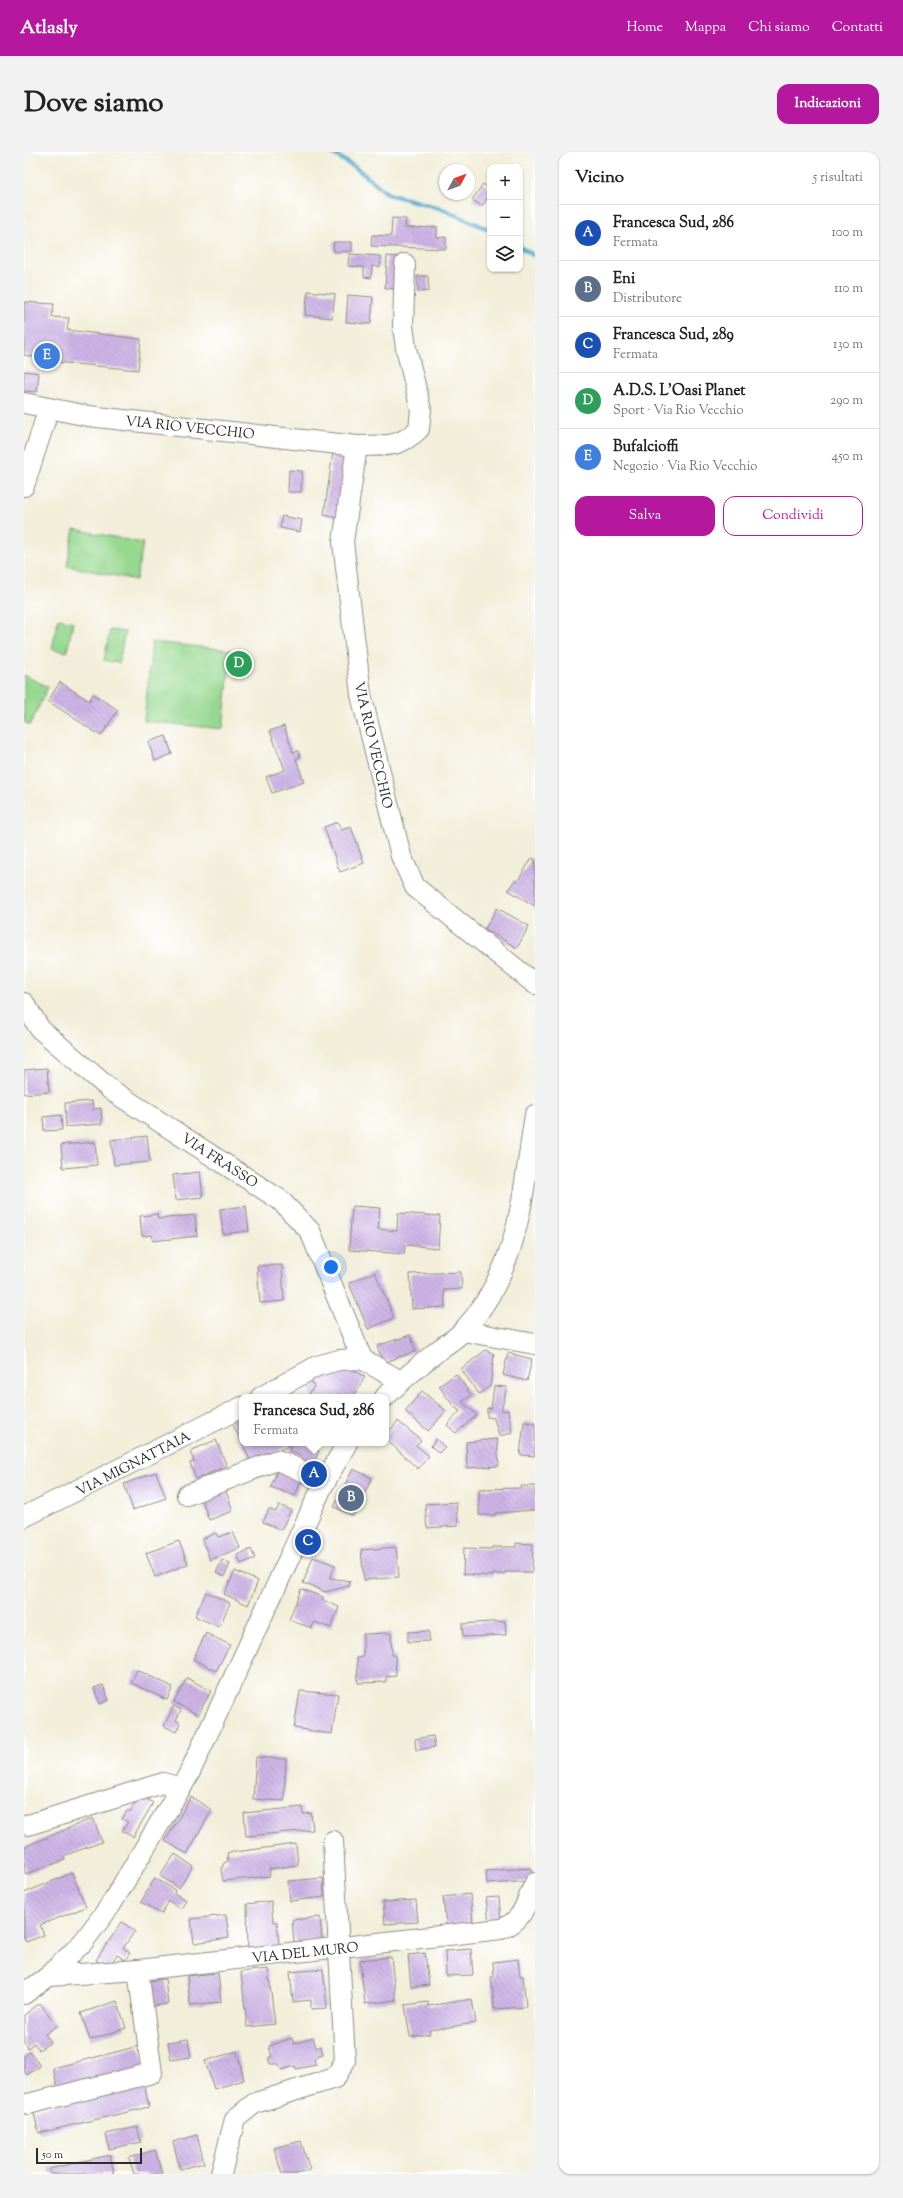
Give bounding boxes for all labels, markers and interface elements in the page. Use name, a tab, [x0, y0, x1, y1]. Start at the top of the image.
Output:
text: Atlasly	[20, 15, 78, 42]
text: Home	[626, 18, 663, 38]
text: Mappa	[685, 18, 726, 38]
text: Chi siamo	[748, 18, 810, 38]
text: Contatti	[832, 18, 883, 38]
text: Dove siamo	[24, 84, 164, 124]
button: Indicazioni	[777, 84, 879, 124]
north arrow	[439, 164, 475, 200]
map controls	[487, 164, 523, 272]
button: +	[487, 164, 523, 200]
text: Vicino	[575, 166, 624, 190]
text: 5 risultati	[813, 169, 863, 187]
button: −	[487, 200, 523, 236]
text: Francesca Sud, 286	[613, 213, 734, 234]
text: A	[583, 224, 593, 242]
text: 100 m	[831, 224, 863, 242]
text: Fermata	[613, 234, 658, 252]
button: layers	[487, 236, 523, 272]
text: Eni	[613, 269, 635, 290]
text: B	[584, 280, 592, 298]
text: 110 m	[834, 280, 863, 298]
text: Distributore	[613, 290, 682, 308]
text: Francesca Sud, 289	[613, 325, 734, 346]
text: C	[583, 336, 593, 354]
text: 130 m	[833, 336, 863, 354]
pin: E	[34, 341, 60, 371]
text: Fermata	[613, 346, 658, 364]
text: A.D.S. L'Oasi Planet	[613, 381, 745, 402]
text: D	[583, 392, 593, 410]
text: 290 m	[830, 392, 863, 410]
text: Sport · Via Rio Vecchio	[613, 402, 744, 420]
street label: VIA RIO VECCHIO	[124, 412, 255, 446]
text: Bufalcioffi	[613, 437, 678, 458]
text: E	[584, 448, 592, 466]
text: 450 m	[832, 448, 863, 466]
text: Negozio · Via Rio Vecchio	[613, 458, 757, 476]
button: Salva	[575, 496, 715, 536]
button: Condividi	[723, 496, 863, 536]
pin: D	[226, 649, 252, 679]
street label: VIA RIO VECCHIO	[348, 680, 396, 811]
street label: VIA FRASSO	[177, 1129, 261, 1194]
your location	[321, 1257, 341, 1277]
popup	[239, 1394, 389, 1446]
text: Francesca Sud, 286	[254, 1401, 374, 1422]
text: Fermata	[254, 1422, 299, 1440]
street label: VIA MIGNATTAIA	[73, 1427, 195, 1502]
pin: A	[301, 1459, 327, 1489]
pin: B	[338, 1483, 364, 1513]
pin: C	[295, 1527, 321, 1557]
street label: VIA DEL MURO	[251, 1938, 360, 1970]
scale bar	[36, 2146, 142, 2165]
text: 50 m	[42, 2147, 63, 2163]

